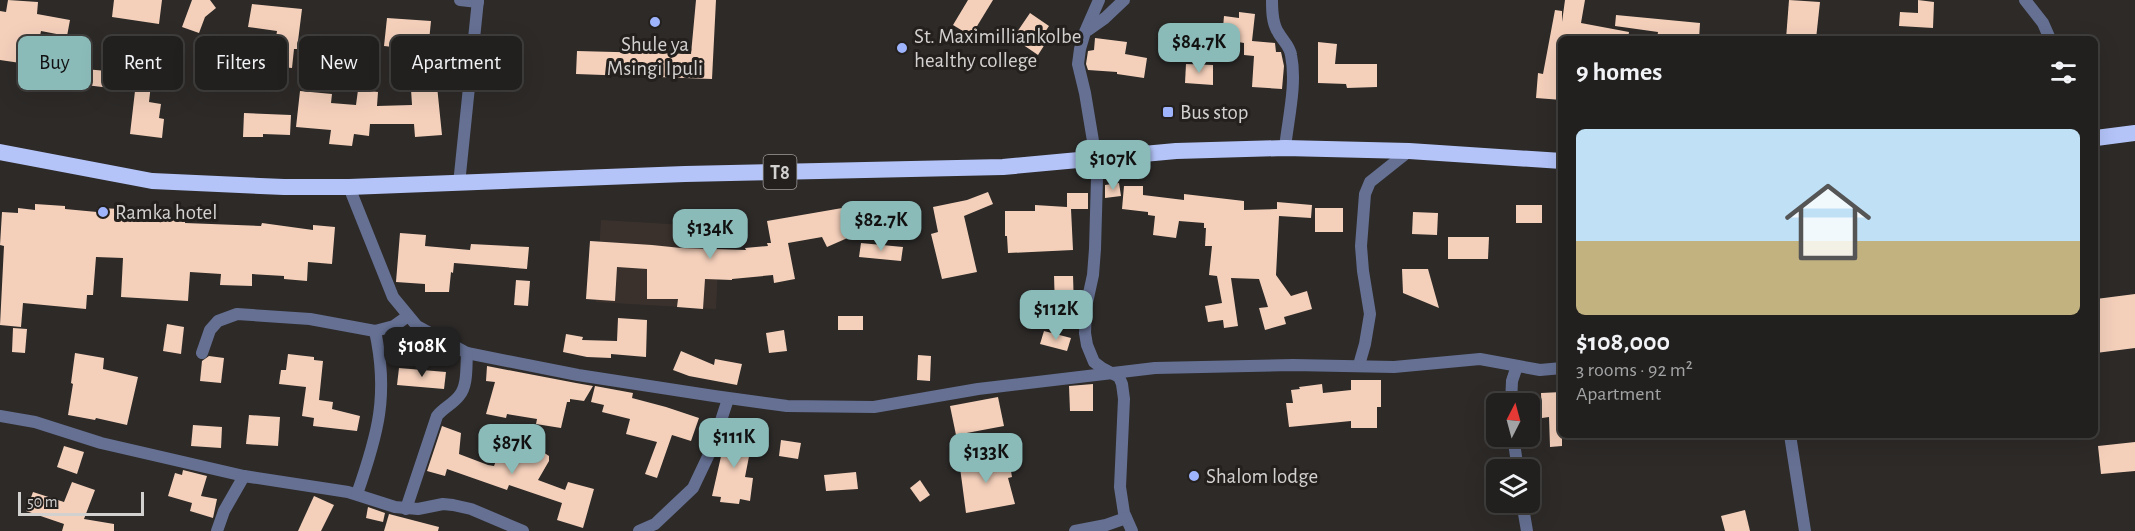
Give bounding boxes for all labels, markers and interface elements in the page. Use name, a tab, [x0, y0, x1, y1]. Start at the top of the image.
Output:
marker: Shule ya Msingi Ipuli	[648, 15, 662, 29]
pin: $84.7K	[1150, 23, 1248, 74]
place label: St. Maximilliankolbe healthy college	[914, 26, 1081, 71]
text: $84.7K	[1172, 32, 1226, 52]
place label: Shule ya Msingi Ipuli	[607, 34, 703, 79]
chip: Buy	[18, 36, 91, 90]
chip: Rent	[103, 36, 183, 90]
chip: Filters	[195, 36, 287, 90]
chip: New	[299, 36, 379, 90]
chip: Apartment	[391, 36, 522, 90]
marker: St. Maximilliankolbe healthy college	[895, 41, 909, 55]
icon: filters	[2047, 56, 2080, 89]
text: 9 homes	[1576, 59, 1662, 85]
place label: Bus stop	[1180, 102, 1248, 123]
marker: Bus stop	[1161, 105, 1175, 119]
pin: $107K	[1071, 140, 1155, 191]
text: $107K	[1090, 149, 1136, 169]
road number: T8	[764, 155, 796, 189]
icon: home	[1774, 168, 1882, 276]
pin: $82.7K	[832, 201, 930, 252]
place label: Ramka hotel	[115, 202, 217, 223]
marker: Ramka hotel	[96, 205, 110, 219]
pin: $134K	[668, 209, 752, 260]
text: $82.7K	[854, 210, 908, 230]
text: $134K	[687, 218, 733, 238]
pin: $112K	[1014, 290, 1098, 341]
text: $112K	[1034, 299, 1078, 319]
pin: $108K	[380, 327, 464, 378]
text: $108,000	[1576, 329, 1670, 355]
text: $108K	[398, 336, 446, 356]
text: 3 rooms · 92 m²	[1576, 360, 1693, 380]
text: Apartment	[1576, 384, 1661, 404]
north arrow	[1486, 393, 1540, 447]
map controls	[1486, 393, 1540, 513]
pin: $111K	[692, 418, 776, 469]
pin: $87K	[476, 424, 548, 475]
text: $111K	[713, 427, 755, 447]
text: $87K	[492, 433, 532, 453]
pin: $133K	[944, 433, 1028, 484]
text: $133K	[963, 442, 1009, 462]
button: layers	[1486, 459, 1540, 513]
place label: Shalom lodge	[1206, 466, 1318, 487]
marker: Shalom lodge	[1187, 469, 1201, 483]
scale bar	[18, 489, 144, 516]
text: 50 m	[27, 494, 58, 510]

